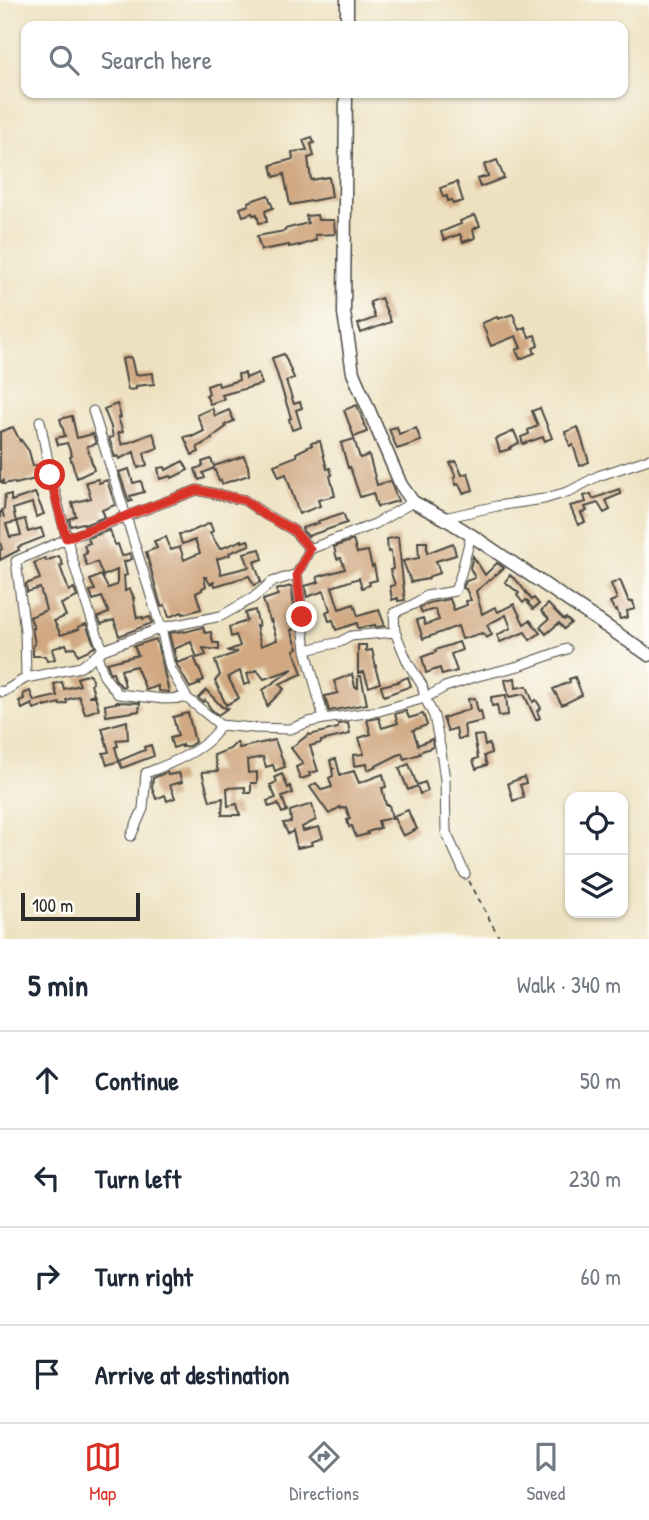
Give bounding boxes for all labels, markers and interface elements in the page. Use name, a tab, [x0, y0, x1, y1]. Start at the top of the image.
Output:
search box	[21, 21, 628, 98]
icon: search	[45, 41, 83, 79]
text: Search here	[101, 42, 212, 77]
route start	[34, 459, 65, 490]
route end	[286, 601, 317, 632]
map controls	[565, 792, 628, 918]
button: locate	[565, 792, 628, 855]
button: layers	[565, 855, 628, 918]
scale bar	[21, 890, 140, 922]
text: 100 m	[32, 892, 73, 918]
text: 5 min	[28, 965, 88, 1005]
text: Walk · 340 m	[517, 969, 621, 1000]
icon: ahead	[28, 1061, 66, 1099]
text: Continue	[95, 1063, 179, 1098]
text: 50 m	[580, 1065, 621, 1096]
icon: left	[28, 1159, 66, 1197]
text: Turn left	[95, 1161, 181, 1196]
text: 230 m	[569, 1163, 621, 1194]
icon: right	[28, 1257, 66, 1295]
text: Turn right	[95, 1259, 193, 1294]
text: 60 m	[581, 1261, 621, 1292]
icon: arrive	[28, 1355, 66, 1393]
text: Arrive at destination	[95, 1357, 290, 1392]
tab: Map	[84, 1438, 122, 1506]
tab: Directions	[289, 1438, 359, 1506]
tab: Saved	[527, 1438, 565, 1506]

